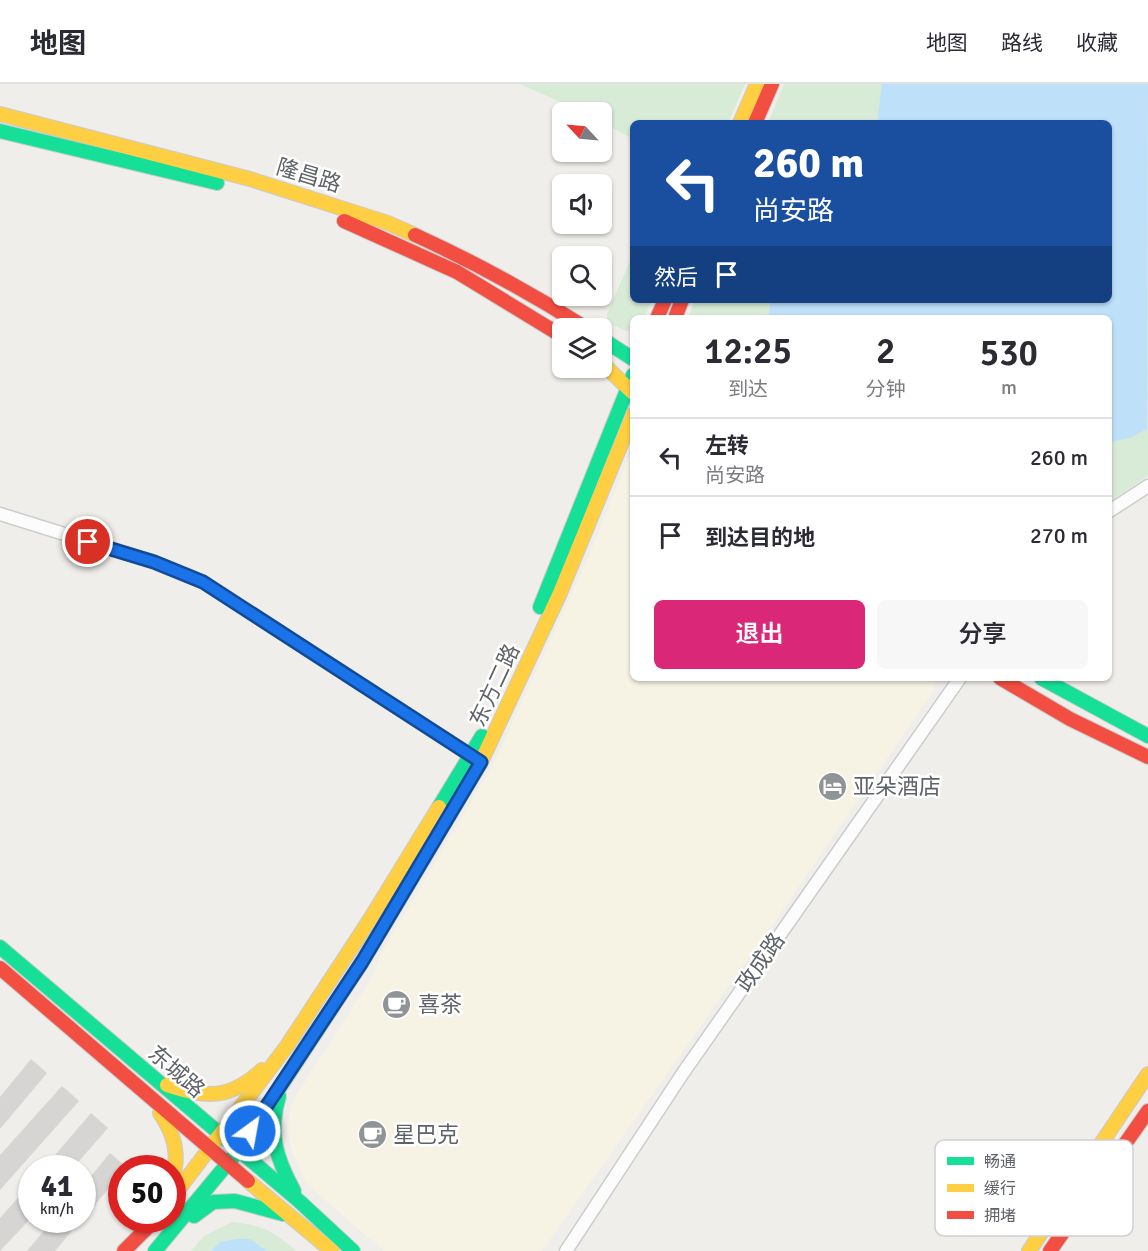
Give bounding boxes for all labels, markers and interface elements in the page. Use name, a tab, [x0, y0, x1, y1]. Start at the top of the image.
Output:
text: 地图	[30, 27, 86, 61]
text: 地图	[926, 30, 968, 56]
text: 路线	[1001, 30, 1043, 56]
text: 收藏	[1076, 30, 1118, 56]
north arrow	[552, 102, 612, 162]
map controls	[552, 102, 612, 378]
text: 260 m	[753, 138, 864, 189]
icon: left	[654, 144, 732, 222]
street label: 隆昌路	[273, 153, 344, 198]
button: sound	[552, 174, 612, 234]
text: 尚安路	[753, 195, 834, 228]
button: search	[552, 246, 612, 306]
icon: arrive	[710, 258, 743, 291]
text: 然后	[654, 264, 698, 291]
button: layers	[552, 318, 612, 378]
text: 12:25	[704, 329, 792, 374]
text: 2	[876, 329, 896, 374]
text: 530	[980, 331, 1038, 376]
text: m	[1001, 375, 1017, 400]
text: 到达	[728, 377, 768, 402]
text: 分钟	[866, 377, 906, 402]
text: 左转	[705, 432, 749, 459]
icon: left	[654, 441, 687, 474]
text: 260 m	[1030, 444, 1088, 471]
text: 尚安路	[705, 463, 765, 488]
pin	[62, 516, 113, 567]
icon: arrive	[654, 519, 687, 552]
text: 270 m	[1030, 522, 1088, 549]
text: 到达目的地	[705, 524, 815, 551]
icon: arrive	[71, 525, 104, 558]
button: 退出	[654, 600, 865, 669]
button: 分享	[877, 600, 1088, 669]
street label: 东方二路	[464, 640, 525, 731]
hotel icon: 亚朵酒店	[816, 770, 848, 802]
place label: 亚朵酒店	[853, 773, 941, 800]
street label: 政成路	[730, 928, 790, 997]
cafe icon: 喜茶	[381, 988, 413, 1020]
place label: 喜茶	[418, 991, 462, 1018]
street label: 东城路	[143, 1040, 210, 1103]
position arrow	[218, 1099, 282, 1163]
cafe icon: 星巴克	[356, 1118, 388, 1150]
place label: 星巴克	[393, 1121, 459, 1148]
legend	[935, 1140, 1133, 1236]
text: 畅通	[984, 1152, 1016, 1172]
speed limit sign: 50	[108, 1155, 186, 1233]
text: 41	[41, 1168, 73, 1205]
text: 缓行	[984, 1179, 1016, 1199]
text: km/h	[40, 1200, 74, 1218]
text: 拥堵	[984, 1206, 1016, 1226]

